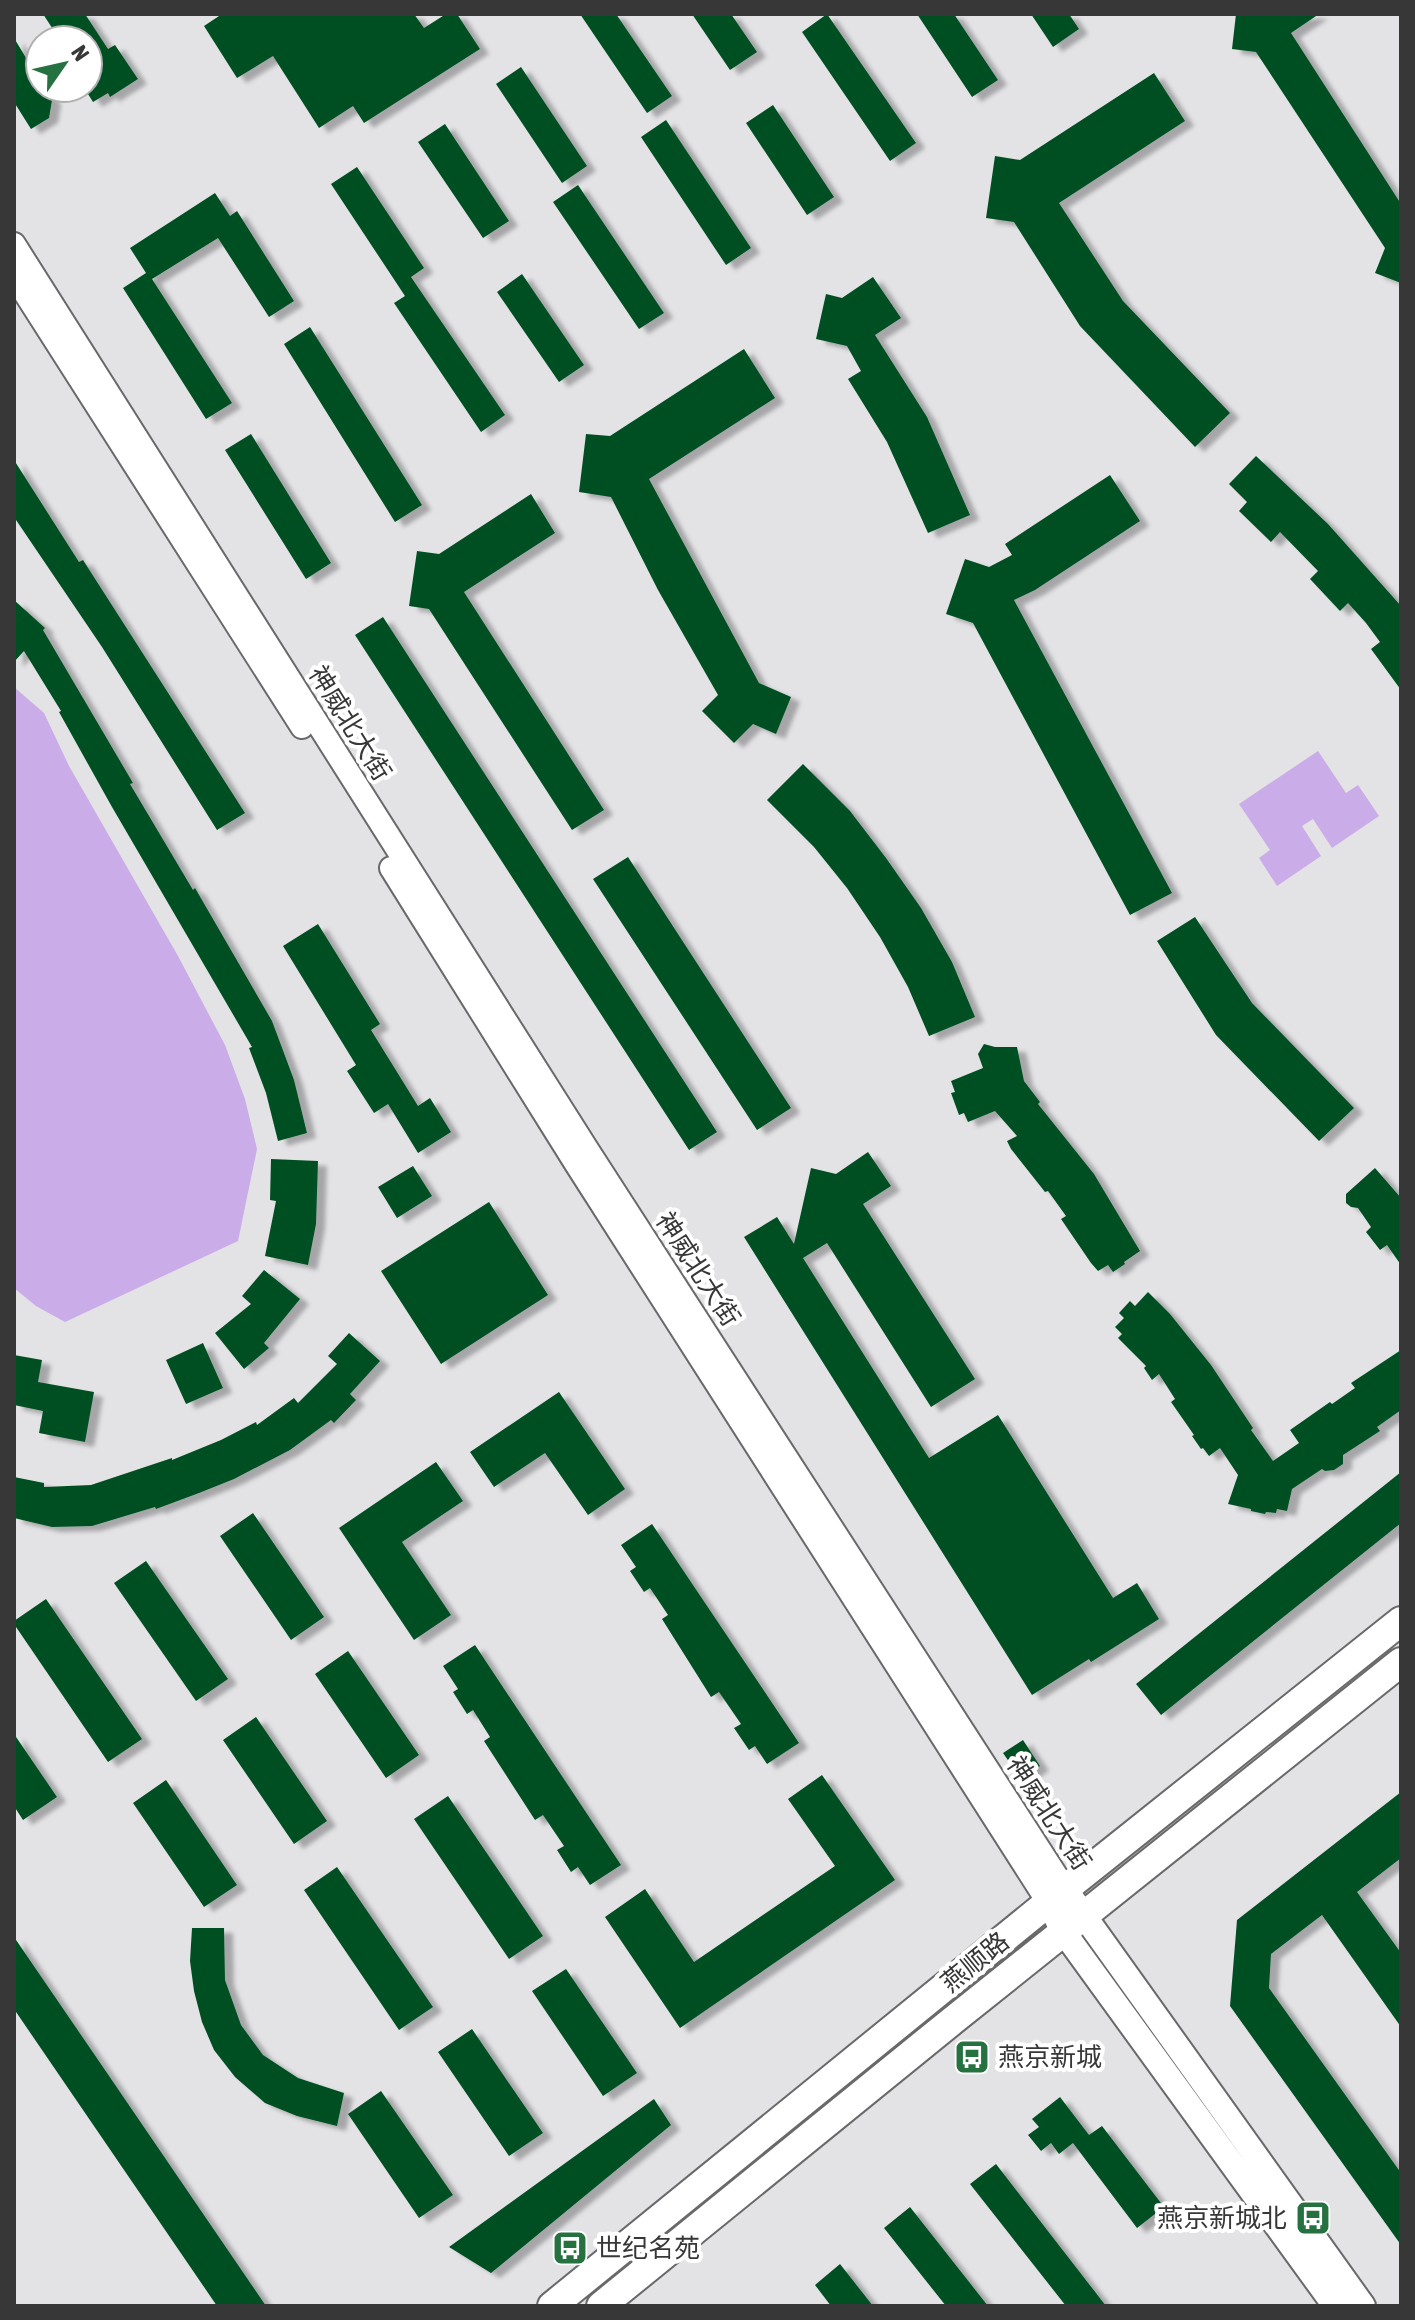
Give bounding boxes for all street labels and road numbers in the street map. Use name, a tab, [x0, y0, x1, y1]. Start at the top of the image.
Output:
street label: 神威北大街	[303, 660, 397, 786]
street label: 神威北大街	[650, 1206, 746, 1332]
street label: 神威北大街	[1001, 1750, 1097, 1876]
street label: 燕顺路	[935, 1926, 1015, 1998]

